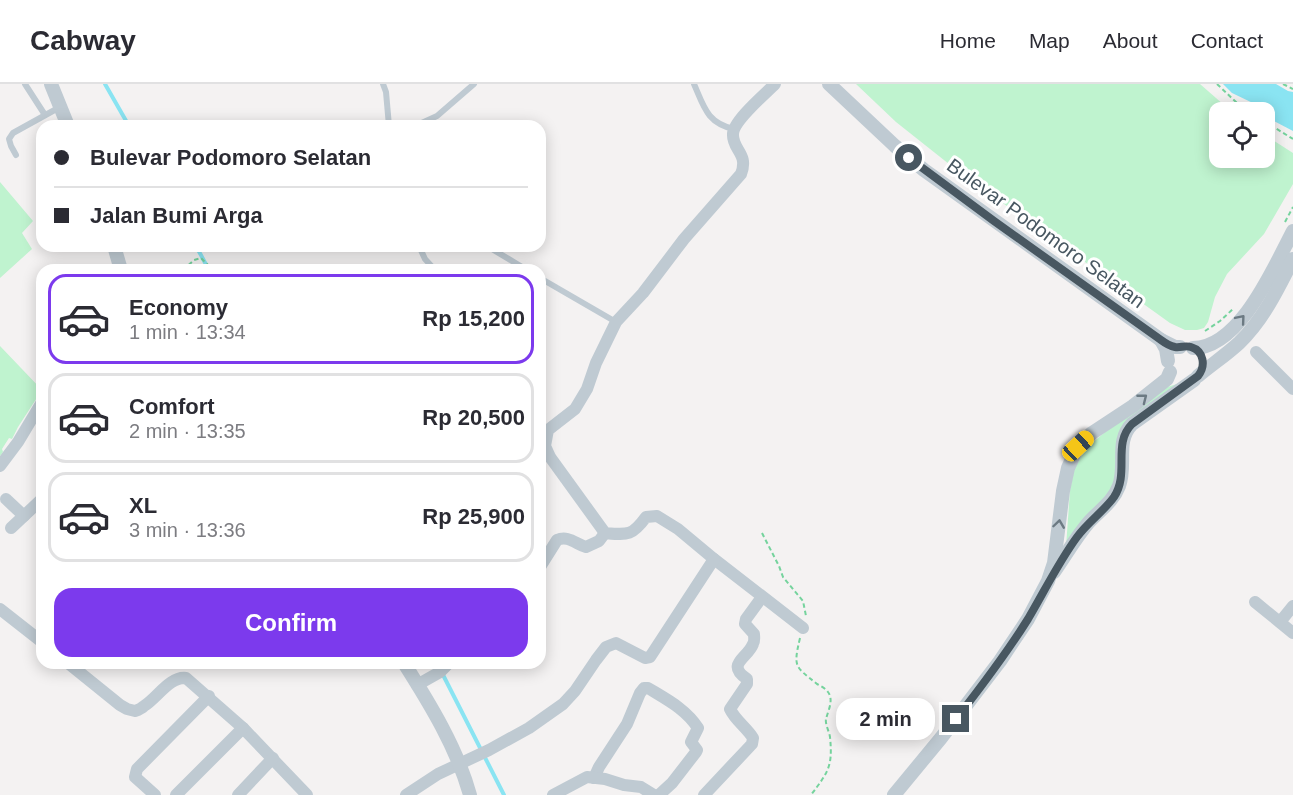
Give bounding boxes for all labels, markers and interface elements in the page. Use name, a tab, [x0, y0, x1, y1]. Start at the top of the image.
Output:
text: Cabway	[30, 25, 136, 56]
text: Home	[940, 29, 996, 52]
text: Map	[1029, 29, 1070, 52]
text: About	[1103, 29, 1158, 52]
text: Contact	[1191, 29, 1263, 52]
map controls	[1209, 102, 1275, 168]
button: locate	[1209, 102, 1275, 168]
route start	[895, 144, 922, 171]
text: Bulevar Podomoro Selatan	[90, 145, 371, 170]
street label: Bulevar Podomoro Selatan	[943, 154, 1149, 312]
text: Jalan Bumi Arga	[90, 203, 263, 228]
icon: car	[57, 292, 111, 346]
text: Economy	[129, 295, 228, 320]
text: Rp 15,200	[422, 306, 525, 331]
one-way arrow	[1234, 315, 1245, 326]
text: 1 min · 13:34	[129, 321, 246, 343]
icon: car	[57, 391, 111, 445]
text: Comfort	[129, 394, 215, 419]
one-way arrow	[1137, 394, 1148, 405]
text: Rp 20,500	[422, 405, 525, 430]
text: 2 min · 13:35	[129, 420, 246, 442]
car	[1059, 427, 1097, 465]
icon: car	[57, 490, 111, 544]
text: XL	[129, 493, 157, 518]
text: Rp 25,900	[422, 504, 525, 529]
text: 3 min · 13:36	[129, 519, 246, 541]
one-way arrow	[1053, 519, 1065, 529]
button: Confirm	[54, 588, 528, 657]
callout: 2 min	[836, 698, 935, 740]
route end	[942, 705, 969, 732]
text: 2 min	[859, 708, 912, 730]

